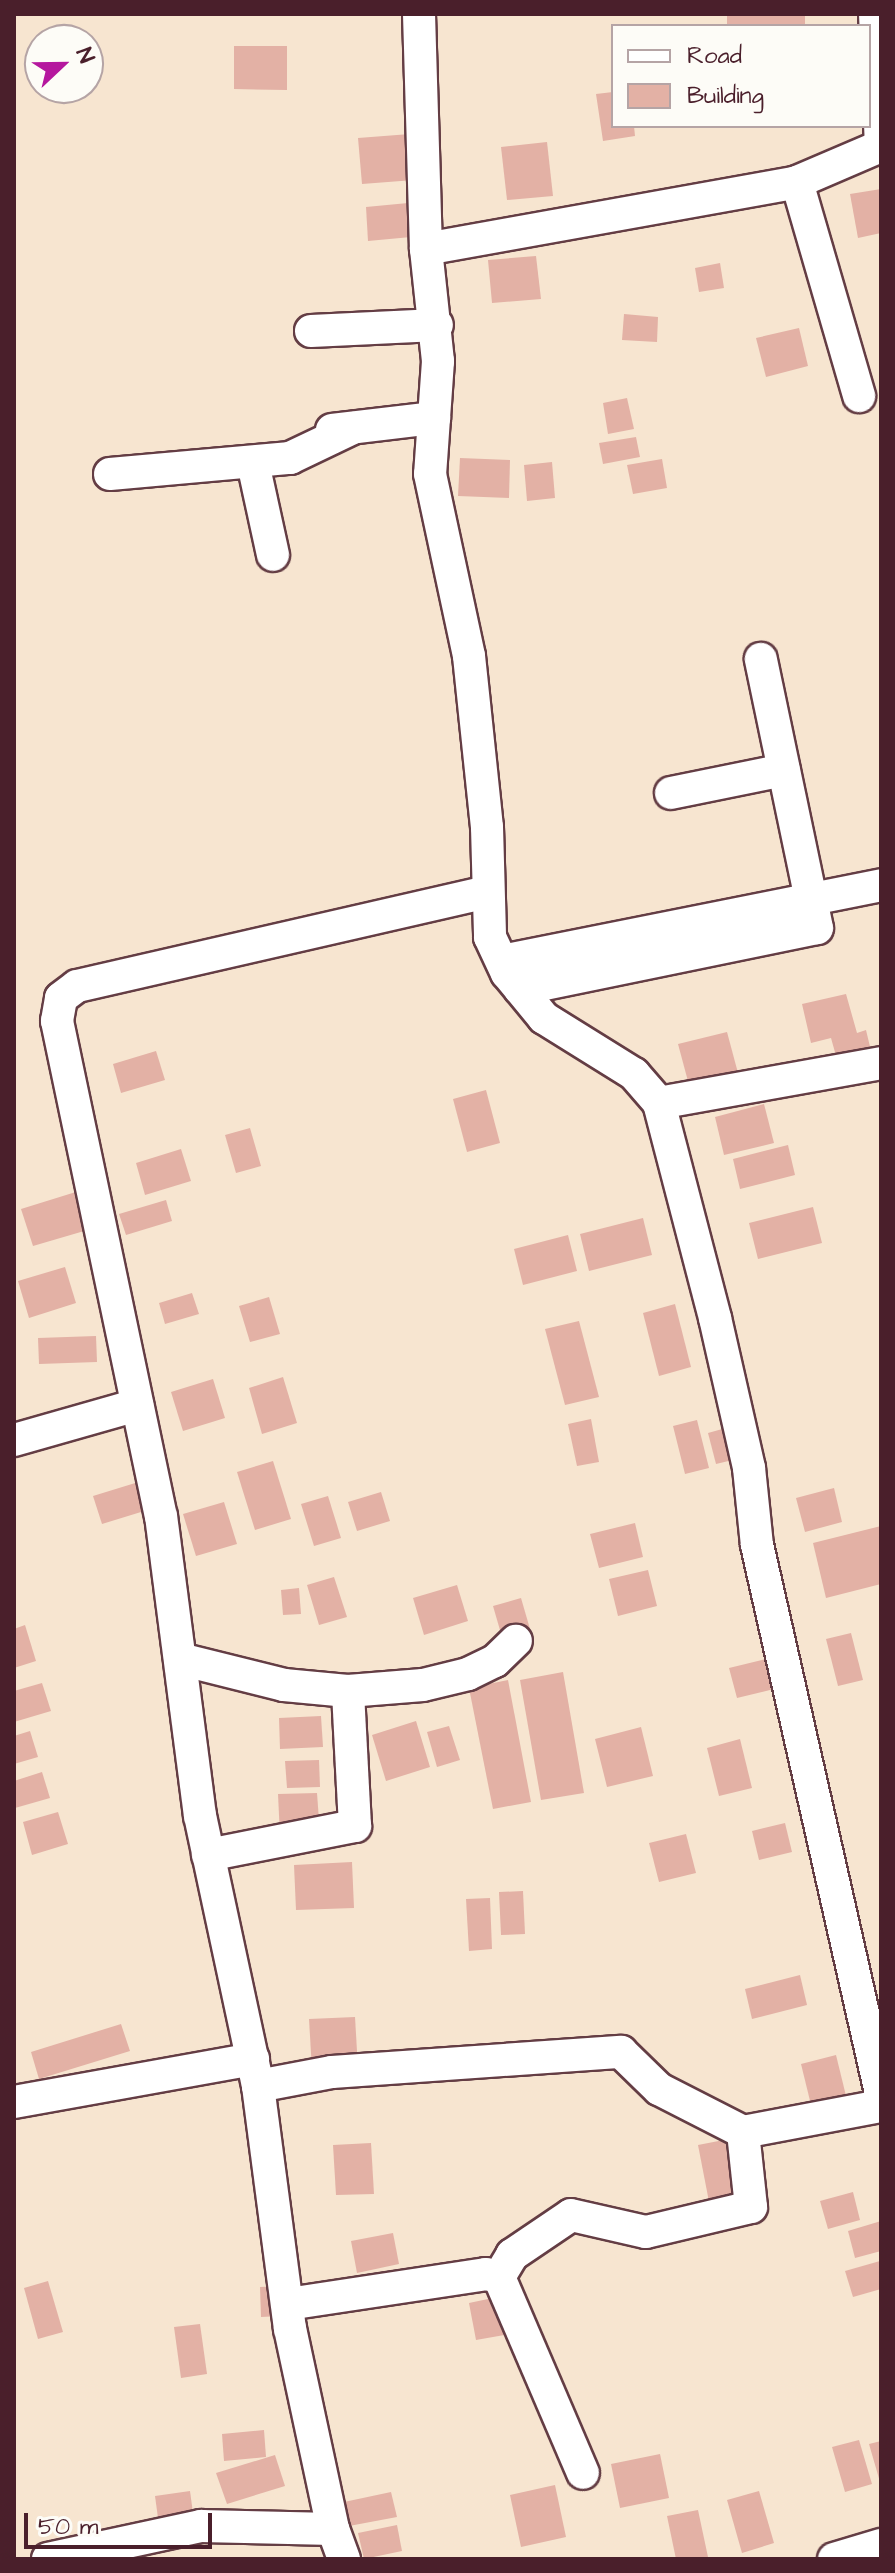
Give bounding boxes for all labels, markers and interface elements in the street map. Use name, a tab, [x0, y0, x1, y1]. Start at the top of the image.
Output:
north arrow	[24, 24, 104, 104]
legend	[611, 24, 871, 128]
text: Road	[687, 39, 742, 73]
text: N	[68, 43, 102, 68]
text: Building	[687, 79, 764, 113]
scale bar	[28, 2497, 216, 2547]
text: 50 m	[38, 2510, 98, 2544]

